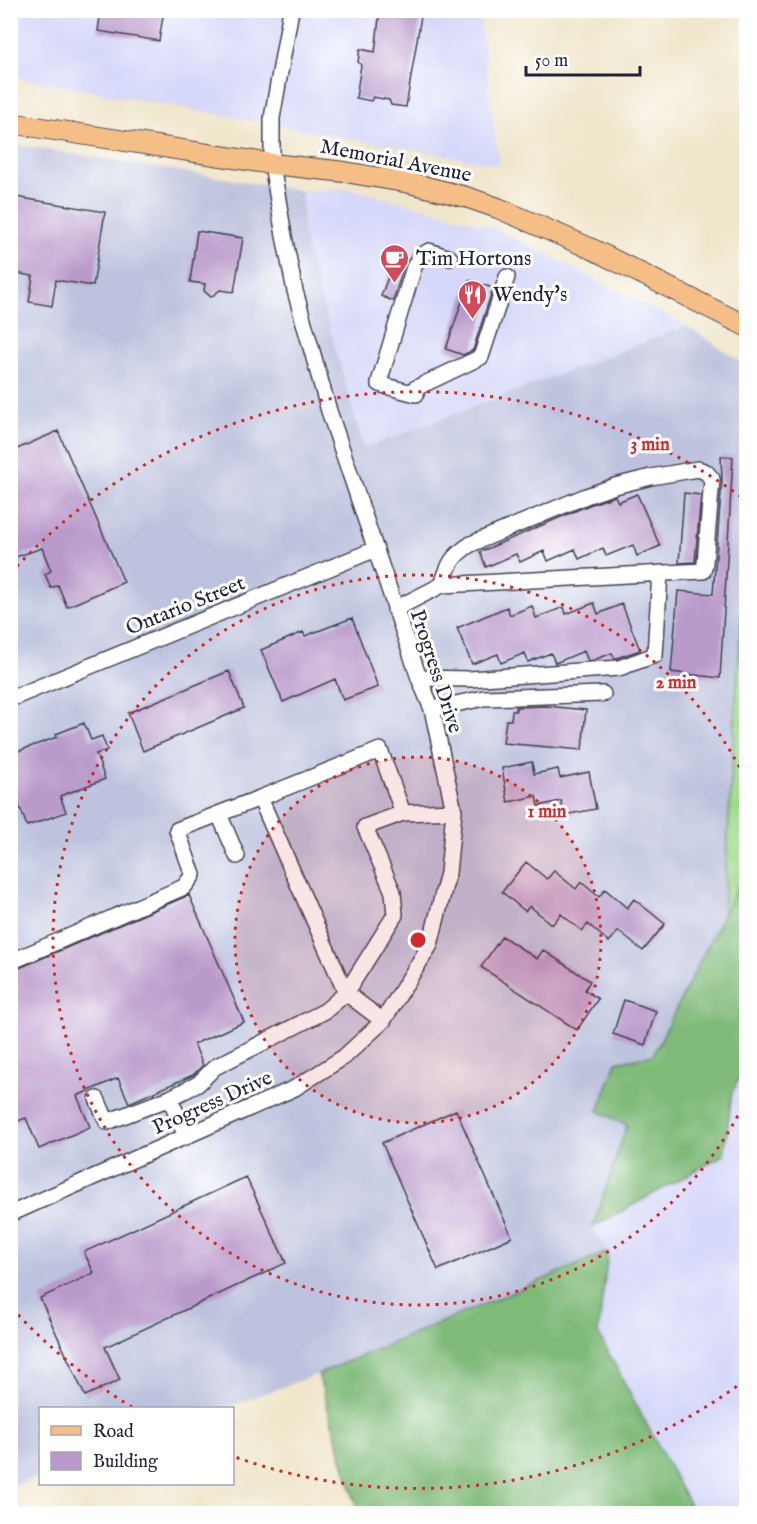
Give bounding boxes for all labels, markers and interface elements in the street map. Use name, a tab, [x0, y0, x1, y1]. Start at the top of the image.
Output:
scale bar	[526, 39, 640, 77]
text: 50 m	[535, 50, 568, 73]
street label: Memorial Avenue	[318, 134, 474, 189]
cafe icon: Tim Hortons	[379, 242, 411, 284]
place label: Tim Hortons	[416, 246, 531, 273]
restaurant icon: Wendy's	[456, 278, 488, 320]
place label: Wendy's	[493, 282, 567, 309]
text: 3 min	[631, 434, 670, 457]
street label: Ontario Street	[122, 570, 249, 643]
street label: Progress Drive	[403, 606, 468, 737]
text: 2 min	[656, 672, 697, 695]
text: 1 min	[528, 801, 567, 824]
centre of rings	[408, 930, 428, 950]
street label: Progress Drive	[149, 1065, 277, 1142]
legend	[39, 1407, 234, 1485]
text: Road	[93, 1421, 134, 1444]
text: Building	[93, 1451, 158, 1474]

